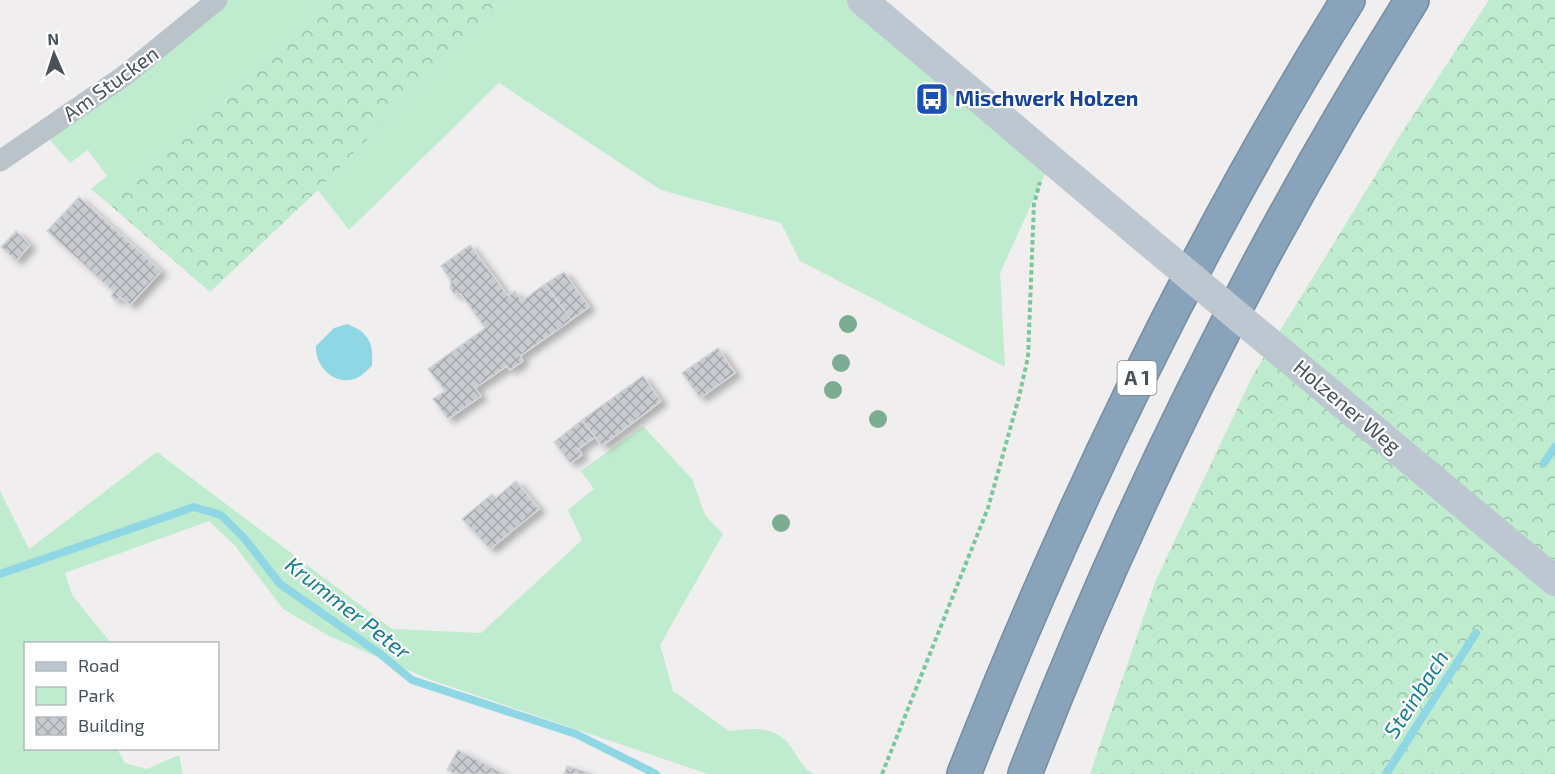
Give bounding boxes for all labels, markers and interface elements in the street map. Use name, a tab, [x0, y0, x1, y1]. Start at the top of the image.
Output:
north arrow	[24, 24, 84, 84]
text: N	[47, 29, 59, 48]
street label: Am Stucken	[58, 40, 163, 126]
bus stop icon: Mischwerk Holzen	[914, 81, 950, 117]
place label: Mischwerk Holzen	[955, 85, 1138, 110]
street label: Holzener Weg	[1289, 354, 1407, 458]
road number: A 1	[1118, 361, 1156, 395]
water label: Krummer Peter	[281, 550, 417, 665]
legend	[24, 642, 219, 750]
water label: Steinbach	[1377, 645, 1453, 742]
text: Road	[78, 654, 119, 676]
text: Park	[78, 684, 115, 706]
text: Building	[78, 714, 145, 736]

